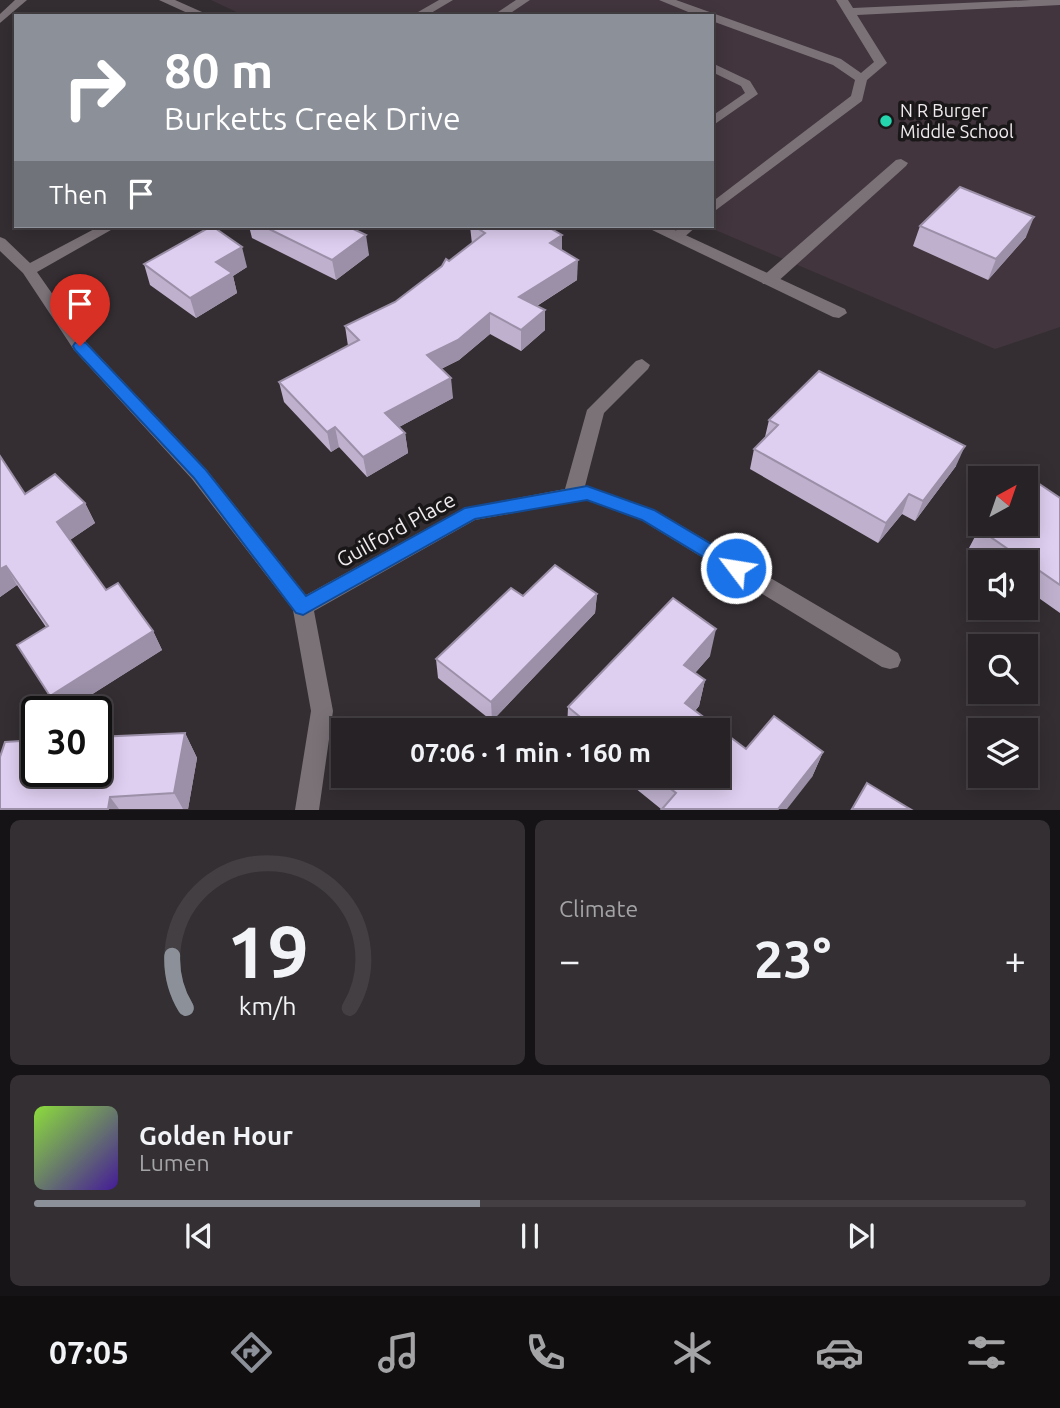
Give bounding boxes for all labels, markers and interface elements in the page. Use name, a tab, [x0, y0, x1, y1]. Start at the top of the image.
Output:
icon: right	[49, 42, 140, 133]
text: 80 m	[164, 42, 273, 97]
text: Burketts Creek Drive	[164, 100, 461, 136]
place label: N R Burger Middle School	[900, 100, 1014, 141]
marker: N R Burger Middle School	[878, 113, 894, 129]
icon: arrive	[122, 175, 160, 213]
text: Then	[49, 180, 108, 209]
pin	[50, 274, 110, 346]
icon: arrive	[61, 285, 99, 323]
north arrow	[968, 466, 1038, 536]
map controls	[968, 466, 1038, 788]
street label: Guilford Place	[332, 487, 459, 572]
position arrow	[699, 531, 773, 605]
button: sound	[968, 550, 1038, 620]
button: search	[968, 634, 1038, 704]
speed limit sign: 30	[21, 696, 112, 787]
button: layers	[968, 718, 1038, 788]
text: 07:06 · 1 min · 160 m	[410, 738, 651, 767]
text: Climate	[559, 896, 638, 921]
text: 19	[226, 911, 309, 993]
text: 23°	[754, 930, 831, 988]
text: −	[559, 939, 580, 981]
text: +	[1005, 939, 1026, 981]
text: km/h	[239, 992, 296, 1020]
text: Golden Hour	[139, 1121, 293, 1150]
text: Lumen	[139, 1150, 210, 1175]
icon: previous	[180, 1217, 218, 1255]
icon: pause	[511, 1217, 549, 1255]
icon: next	[842, 1217, 880, 1255]
icon: directions	[227, 1328, 276, 1377]
icon: music	[374, 1328, 423, 1377]
icon: phone	[521, 1328, 570, 1377]
icon: climate	[668, 1328, 717, 1377]
icon: car	[815, 1328, 864, 1377]
icon: filters	[962, 1328, 1011, 1377]
text: 07:05	[49, 1334, 129, 1370]

